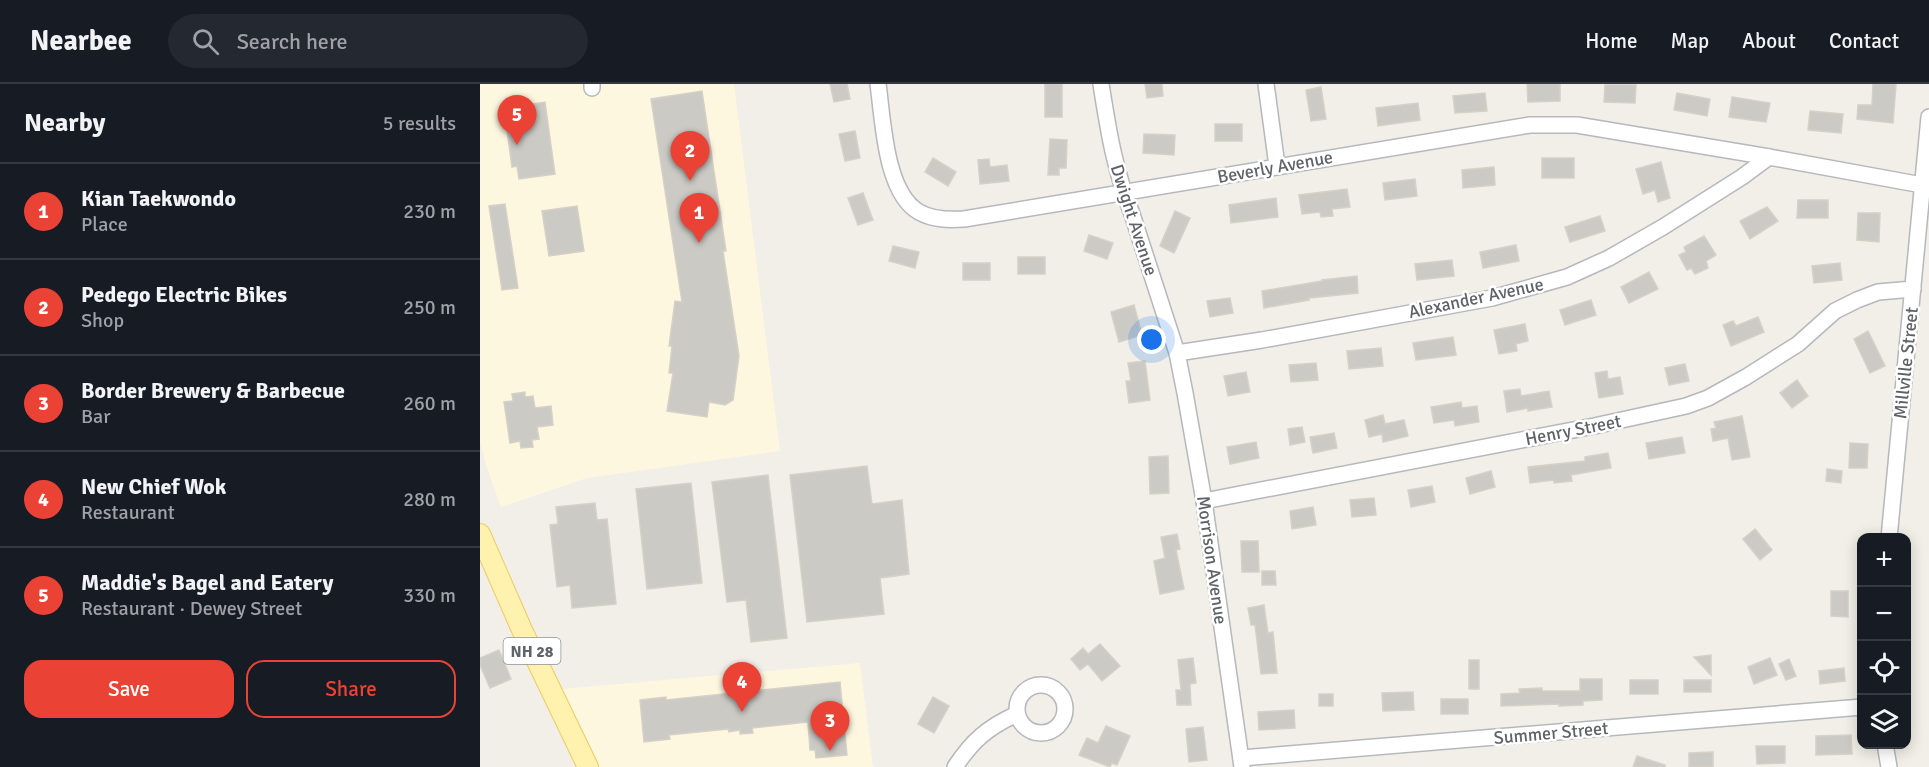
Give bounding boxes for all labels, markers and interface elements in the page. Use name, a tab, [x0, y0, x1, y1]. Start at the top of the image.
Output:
search box	[168, 14, 588, 68]
text: Nearbee	[30, 24, 132, 58]
icon: search	[189, 25, 222, 58]
text: Search here	[237, 28, 348, 55]
text: Home	[1585, 28, 1638, 54]
text: Map	[1671, 28, 1709, 54]
text: About	[1742, 28, 1796, 54]
text: Contact	[1829, 28, 1899, 54]
pin: 5	[498, 95, 537, 145]
text: Nearby	[24, 107, 105, 139]
text: 5 results	[383, 111, 456, 136]
pin: 2	[670, 132, 710, 181]
street label: Beverly Avenue	[1215, 146, 1335, 188]
street label: Dwight Avenue	[1106, 162, 1162, 278]
text: Kian Taekwondo	[81, 185, 236, 212]
pin: 1	[680, 194, 718, 243]
text: 1	[38, 199, 49, 224]
text: 230 m	[403, 199, 456, 224]
text: Place	[81, 212, 128, 237]
street label: Alexander Avenue	[1406, 273, 1546, 323]
text: Pedego Electric Bikes	[81, 281, 287, 308]
text: 2	[38, 295, 49, 320]
text: 250 m	[403, 295, 456, 320]
street label: Millville Street	[1889, 306, 1923, 420]
text: Shop	[81, 308, 124, 333]
your location	[1137, 325, 1166, 354]
text: Border Brewery & Barbecue	[81, 377, 345, 404]
text: 3	[38, 391, 49, 416]
text: 260 m	[403, 391, 456, 416]
text: Bar	[81, 404, 111, 429]
street label: Henry Street	[1523, 410, 1623, 450]
text: New Chief Wok	[81, 473, 226, 500]
text: 4	[38, 487, 49, 512]
text: 280 m	[403, 487, 456, 512]
street label: Morrison Avenue	[1192, 494, 1232, 626]
text: Restaurant	[81, 500, 175, 525]
map controls	[1857, 533, 1911, 749]
button: +	[1857, 533, 1911, 587]
text: Maddie's Bagel and Eatery	[81, 569, 334, 596]
text: 5	[38, 583, 49, 608]
text: 330 m	[403, 583, 456, 608]
button: −	[1857, 587, 1911, 641]
text: Restaurant · Dewey Street	[81, 596, 302, 621]
road number: NH 28	[503, 638, 560, 664]
button: locate	[1857, 641, 1911, 695]
button: Save	[24, 660, 234, 718]
button: Share	[246, 660, 456, 718]
pin: 4	[722, 662, 762, 712]
button: layers	[1857, 695, 1911, 749]
pin: 3	[810, 702, 850, 751]
street label: Summer Street	[1493, 717, 1609, 749]

